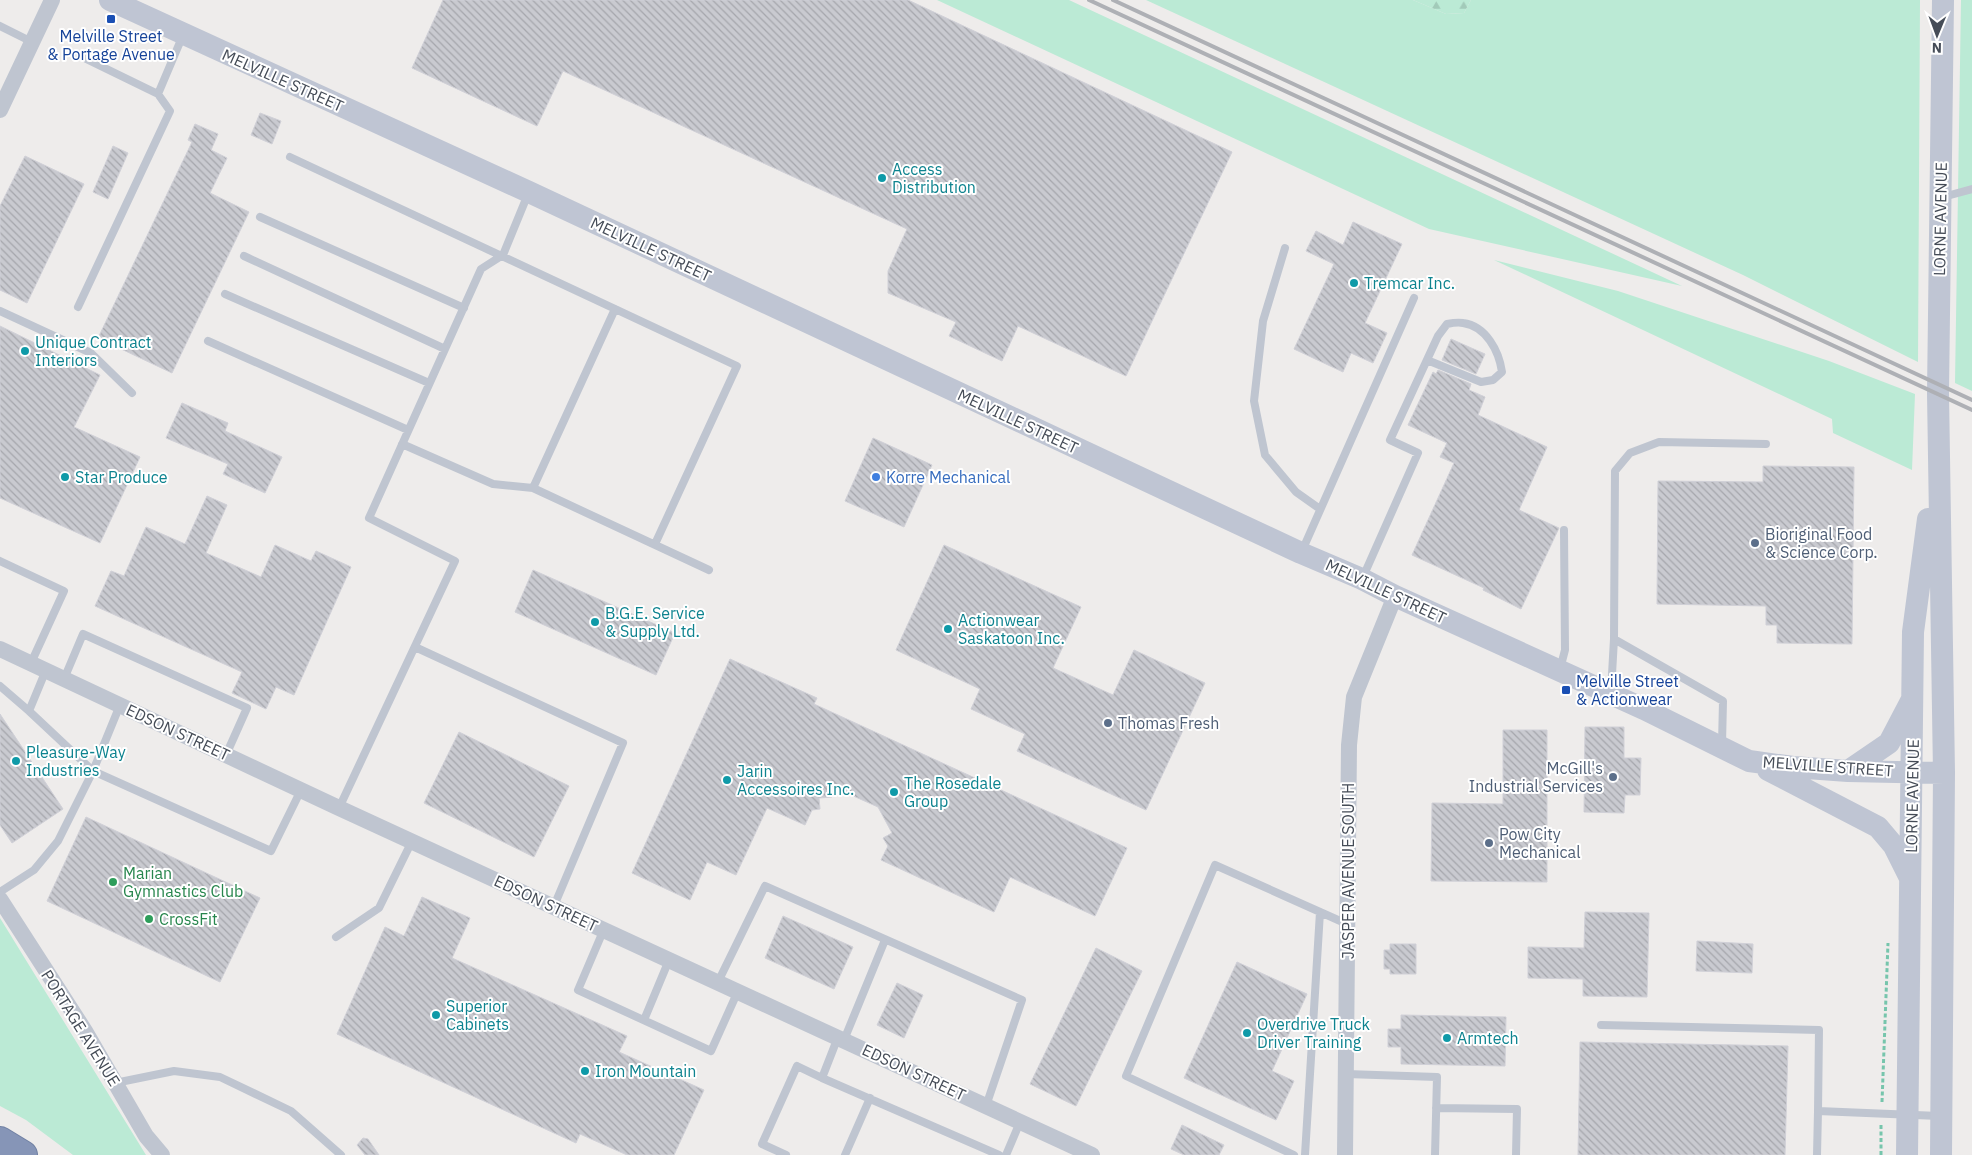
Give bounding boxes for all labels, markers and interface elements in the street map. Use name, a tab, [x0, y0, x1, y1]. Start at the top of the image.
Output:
north arrow	[1912, 10, 1962, 60]
marker: Melville Street & Portage Avenue	[105, 13, 117, 25]
place label: Melville Street & Portage Avenue	[47, 26, 175, 64]
text: N	[1932, 39, 1942, 57]
street label: MELVILLE STREET	[219, 44, 347, 116]
place label: Access Distribution	[892, 159, 976, 197]
street label: LORNE AVENUE	[1929, 162, 1951, 276]
marker: Access Distribution	[876, 172, 888, 184]
street label: MELVILLE STREET	[587, 212, 715, 286]
place label: Tremcar Inc.	[1364, 273, 1455, 293]
marker: Tremcar Inc.	[1348, 277, 1360, 289]
place label: Unique Contract Interiors	[35, 332, 151, 370]
marker: Unique Contract Interiors	[19, 345, 31, 357]
street label: MELVILLE STREET	[954, 384, 1082, 458]
place label: Star Produce	[75, 467, 168, 487]
place label: Korre Mechanical	[886, 467, 1010, 487]
marker: Star Produce	[59, 471, 71, 483]
marker: Korre Mechanical	[870, 471, 882, 483]
place label: Bioriginal Food & Science Corp.	[1765, 524, 1878, 562]
marker: Bioriginal Food & Science Corp.	[1749, 537, 1761, 549]
street label: MELVILLE STREET	[1322, 554, 1450, 628]
place label: B.G.E. Service & Supply Ltd.	[605, 603, 705, 641]
place label: Actionwear Saskatoon Inc.	[958, 610, 1065, 648]
marker: B.G.E. Service & Supply Ltd.	[589, 616, 601, 628]
marker: Actionwear Saskatoon Inc.	[942, 623, 954, 635]
place label: Melville Street & Actionwear	[1576, 671, 1679, 709]
marker: Melville Street & Actionwear	[1560, 684, 1572, 696]
street label: EDSON STREET	[123, 699, 233, 765]
place label: Thomas Fresh	[1118, 713, 1219, 733]
marker: Thomas Fresh	[1102, 717, 1114, 729]
street label: LORNE AVENUE	[1901, 739, 1923, 853]
place label: Pleasure-Way Industries	[26, 742, 126, 780]
street label: MELVILLE STREET	[1762, 751, 1894, 781]
marker: Pleasure-Way Industries	[10, 755, 22, 767]
place label: McGill's Industrial Services	[1469, 758, 1603, 796]
place label: Jarin Accessoires Inc.	[737, 761, 854, 799]
marker: McGill's Industrial Services	[1607, 771, 1619, 783]
place label: The Rosedale Group	[904, 773, 1002, 811]
marker: Jarin Accessoires Inc.	[721, 774, 733, 786]
street label: JASPER AVENUE SOUTH	[1338, 783, 1358, 959]
marker: The Rosedale Group	[888, 786, 900, 798]
place label: Pow City Mechanical	[1499, 824, 1581, 862]
marker: Pow City Mechanical	[1483, 837, 1495, 849]
place label: Marian Gymnastics Club	[123, 863, 243, 901]
street label: EDSON STREET	[491, 870, 601, 936]
marker: Marian Gymnastics Club	[107, 876, 119, 888]
place label: CrossFit	[159, 909, 218, 929]
marker: CrossFit	[143, 913, 155, 925]
street label: PORTAGE AVENUE	[37, 966, 125, 1090]
place label: Superior Cabinets	[446, 996, 509, 1034]
marker: Superior Cabinets	[430, 1009, 442, 1021]
place label: Overdrive Truck Driver Training	[1257, 1014, 1371, 1052]
marker: Overdrive Truck Driver Training	[1241, 1027, 1253, 1039]
place label: Armtech	[1457, 1028, 1519, 1048]
marker: Armtech	[1441, 1032, 1453, 1044]
street label: EDSON STREET	[859, 1039, 969, 1105]
place label: Iron Mountain	[595, 1061, 696, 1081]
marker: Iron Mountain	[579, 1065, 591, 1077]

